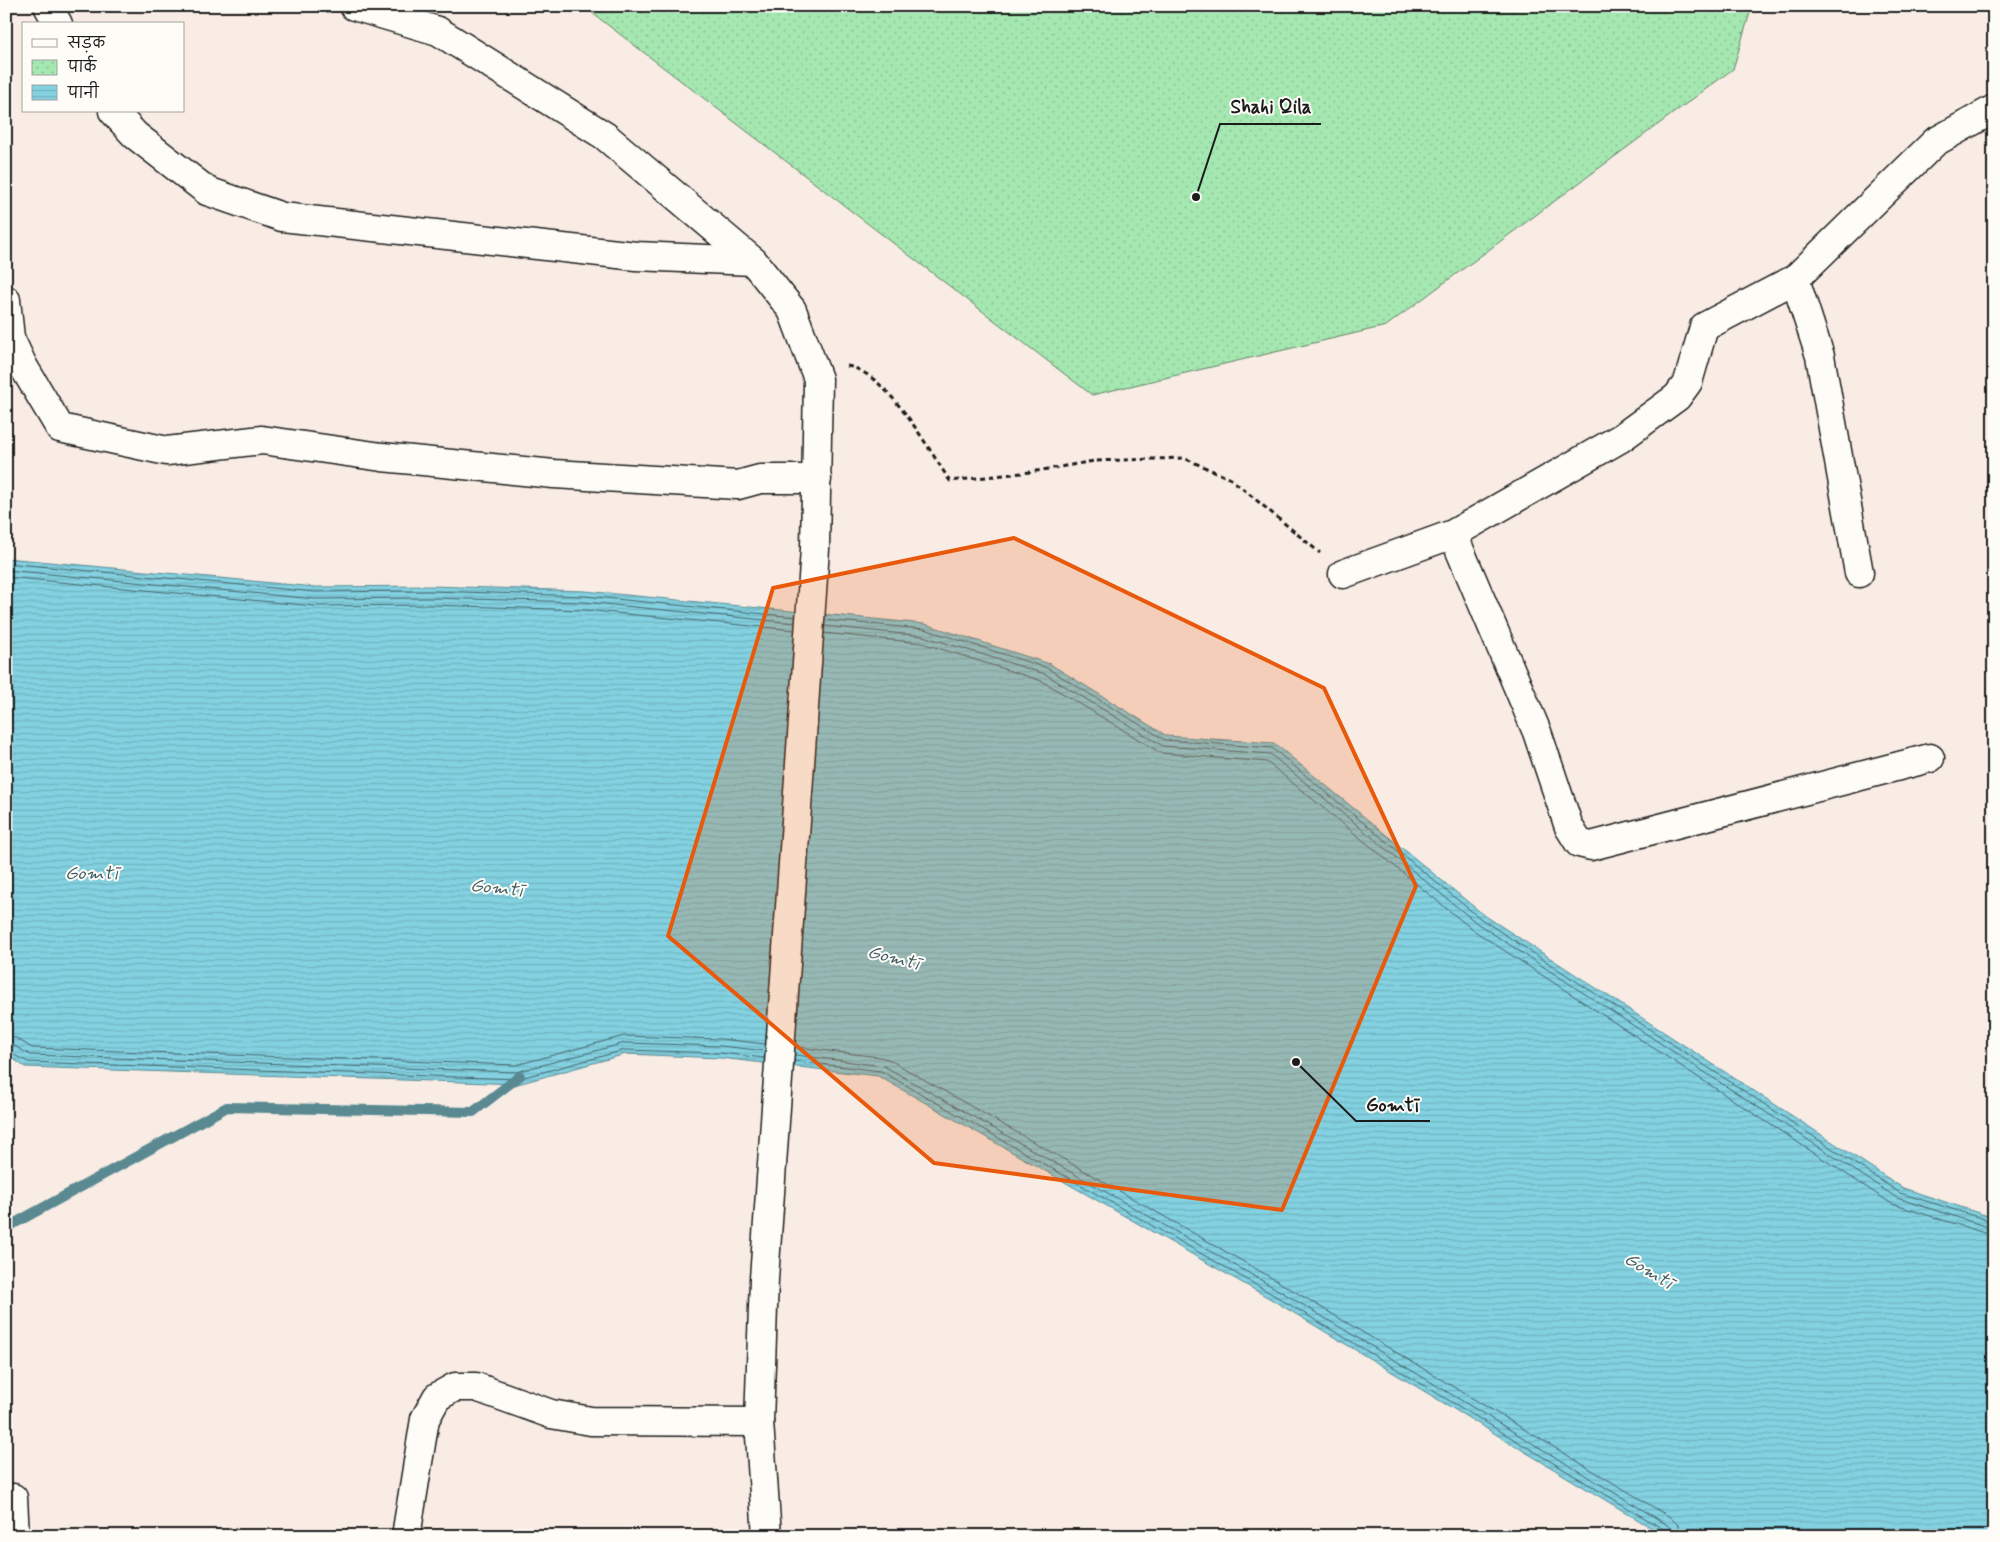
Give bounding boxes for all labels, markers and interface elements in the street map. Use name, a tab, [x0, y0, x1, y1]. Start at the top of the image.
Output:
legend	[22, 22, 185, 112]
text: सड़क	[67, 34, 106, 54]
text: पार्क	[67, 55, 98, 78]
text: पानी	[67, 81, 100, 104]
callout: Shahi Qila	[1220, 90, 1321, 124]
text: Shahi Qila	[1230, 95, 1312, 120]
water label: Gomtī	[65, 861, 122, 886]
water label: Gomtī	[469, 873, 528, 904]
water label: Gomtī	[865, 939, 926, 977]
callout: Gomtī	[1356, 1087, 1430, 1121]
text: Gomtī	[1366, 1093, 1421, 1118]
water label: Gomtī	[1619, 1246, 1681, 1297]

